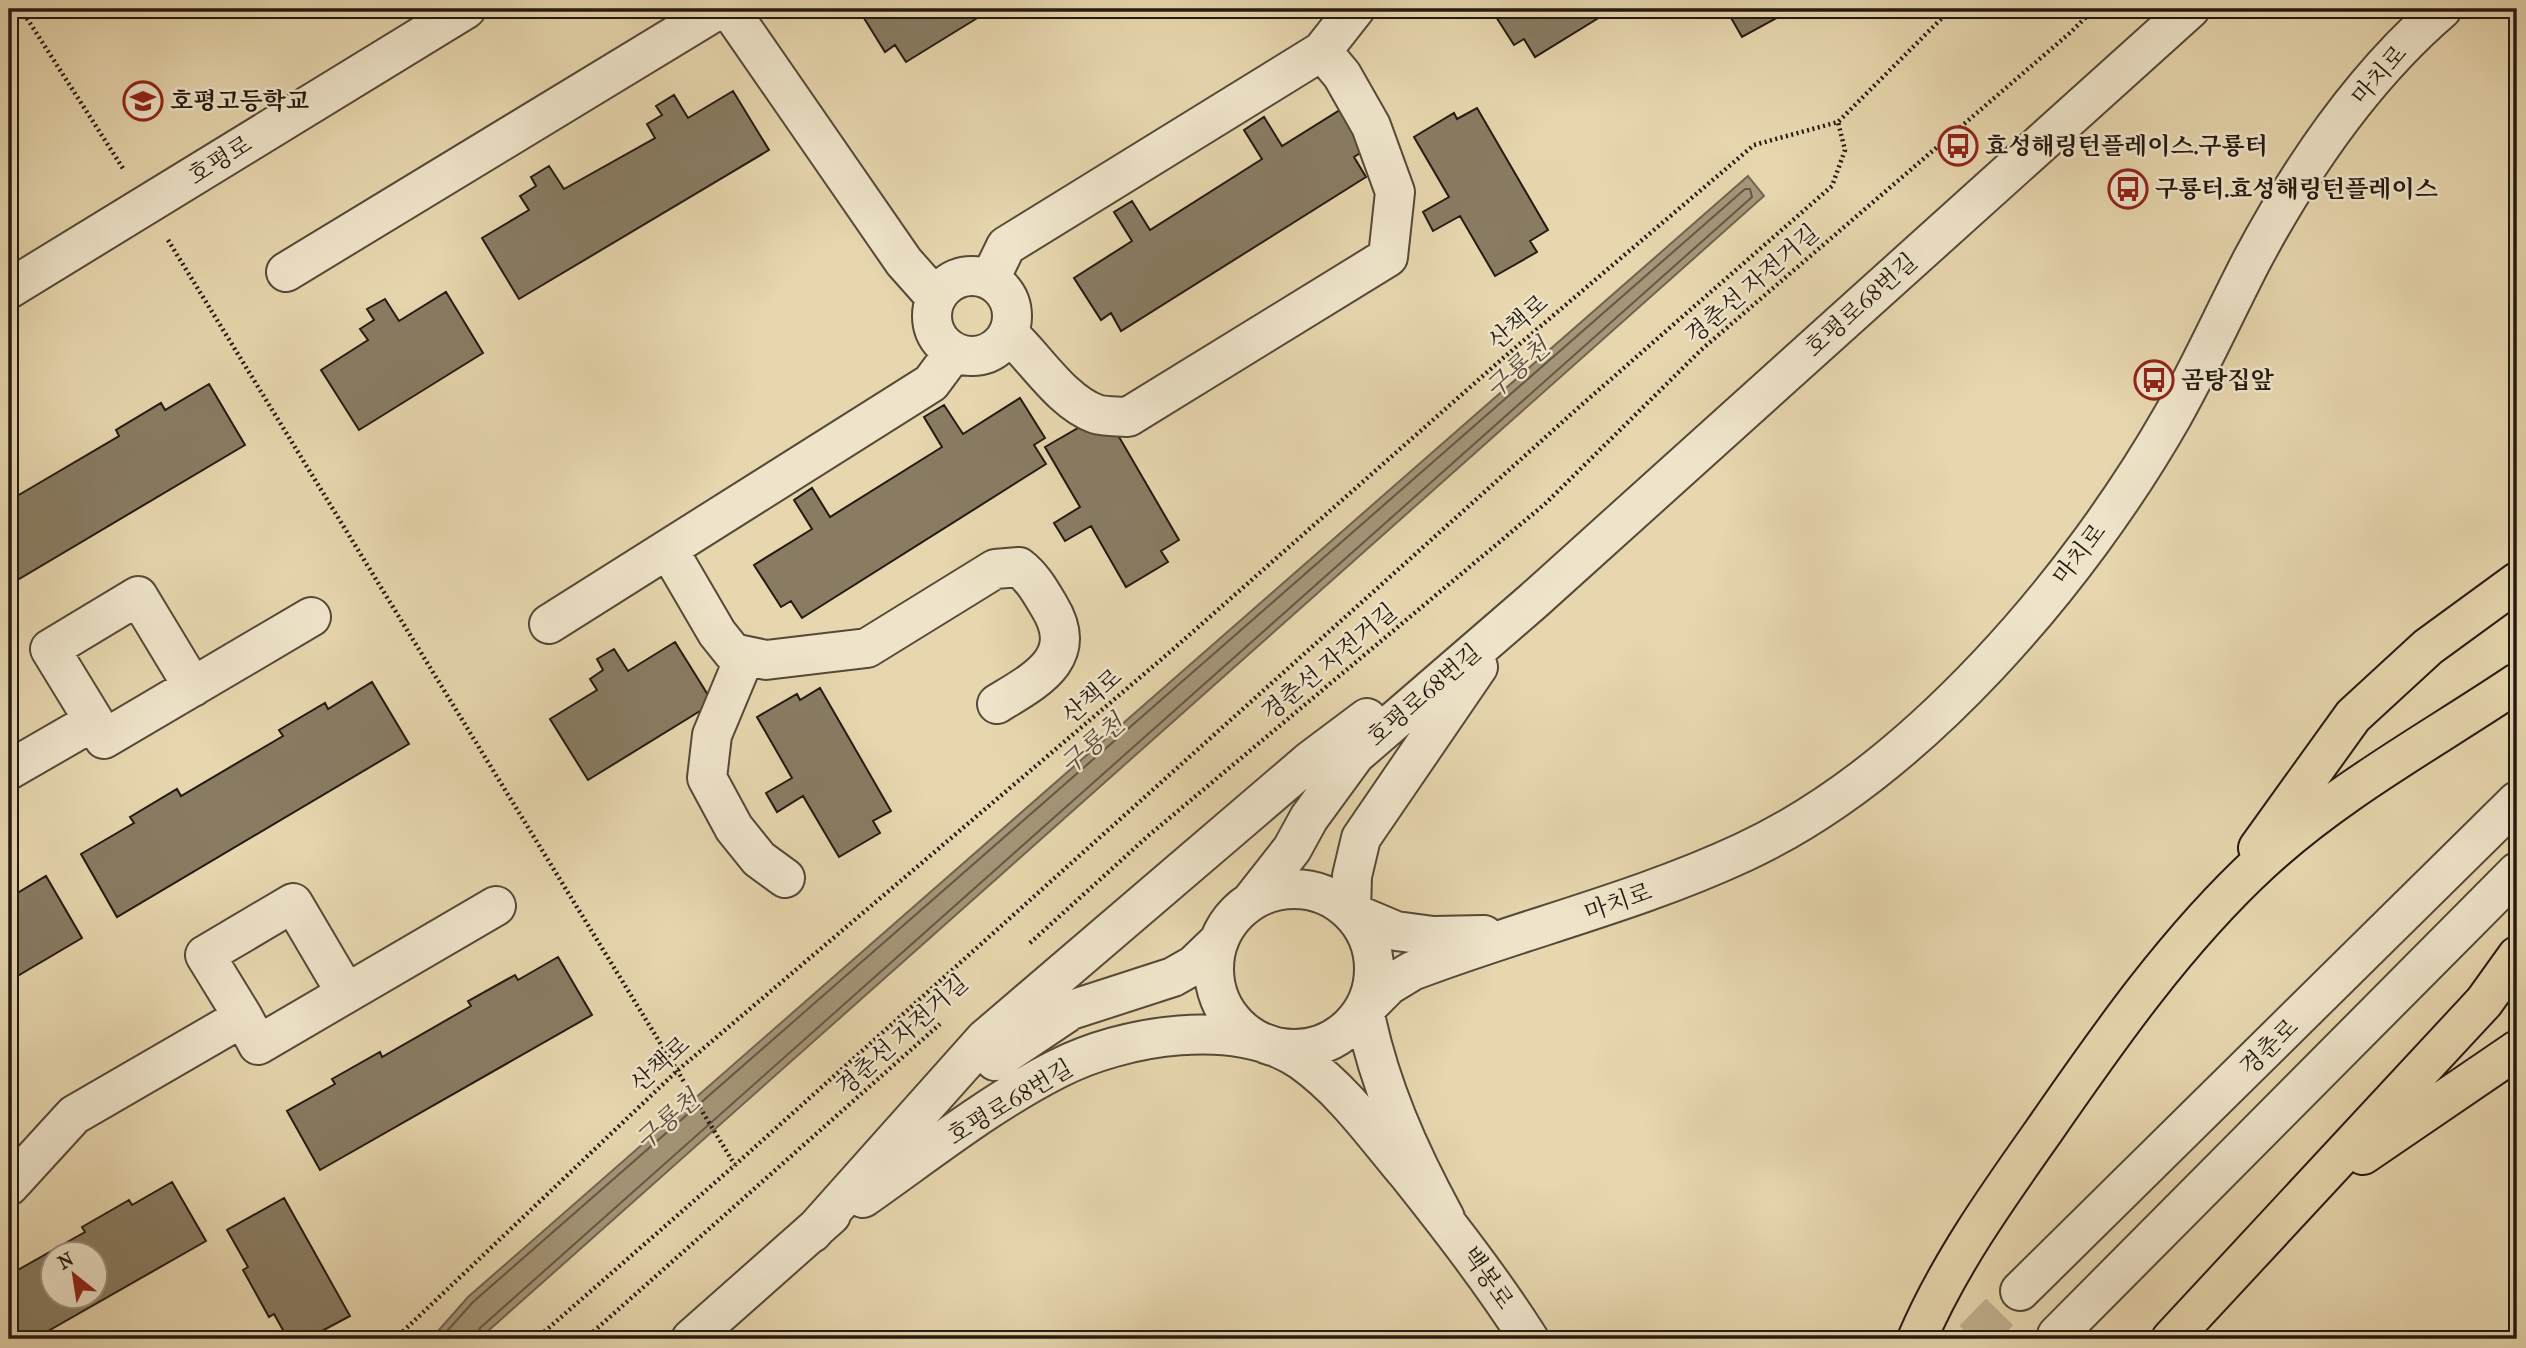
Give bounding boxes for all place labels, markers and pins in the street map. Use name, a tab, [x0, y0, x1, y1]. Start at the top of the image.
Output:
school or university icon: 호평고등학교	[122, 80, 164, 122]
place label: 호평고등학교	[170, 87, 309, 115]
bus stop icon: 효성해링턴플레이스.구룡터	[1937, 125, 1979, 167]
place label: 효성해링턴플레이스.구룡터	[1985, 132, 2268, 160]
bus stop icon: 구룡터.효성해링턴플레이스	[2107, 168, 2149, 210]
place label: 구룡터.효성해링턴플레이스	[2155, 175, 2438, 203]
bus stop icon: 곰탕집앞	[2133, 359, 2175, 401]
place label: 곰탕집앞	[2181, 366, 2275, 394]

